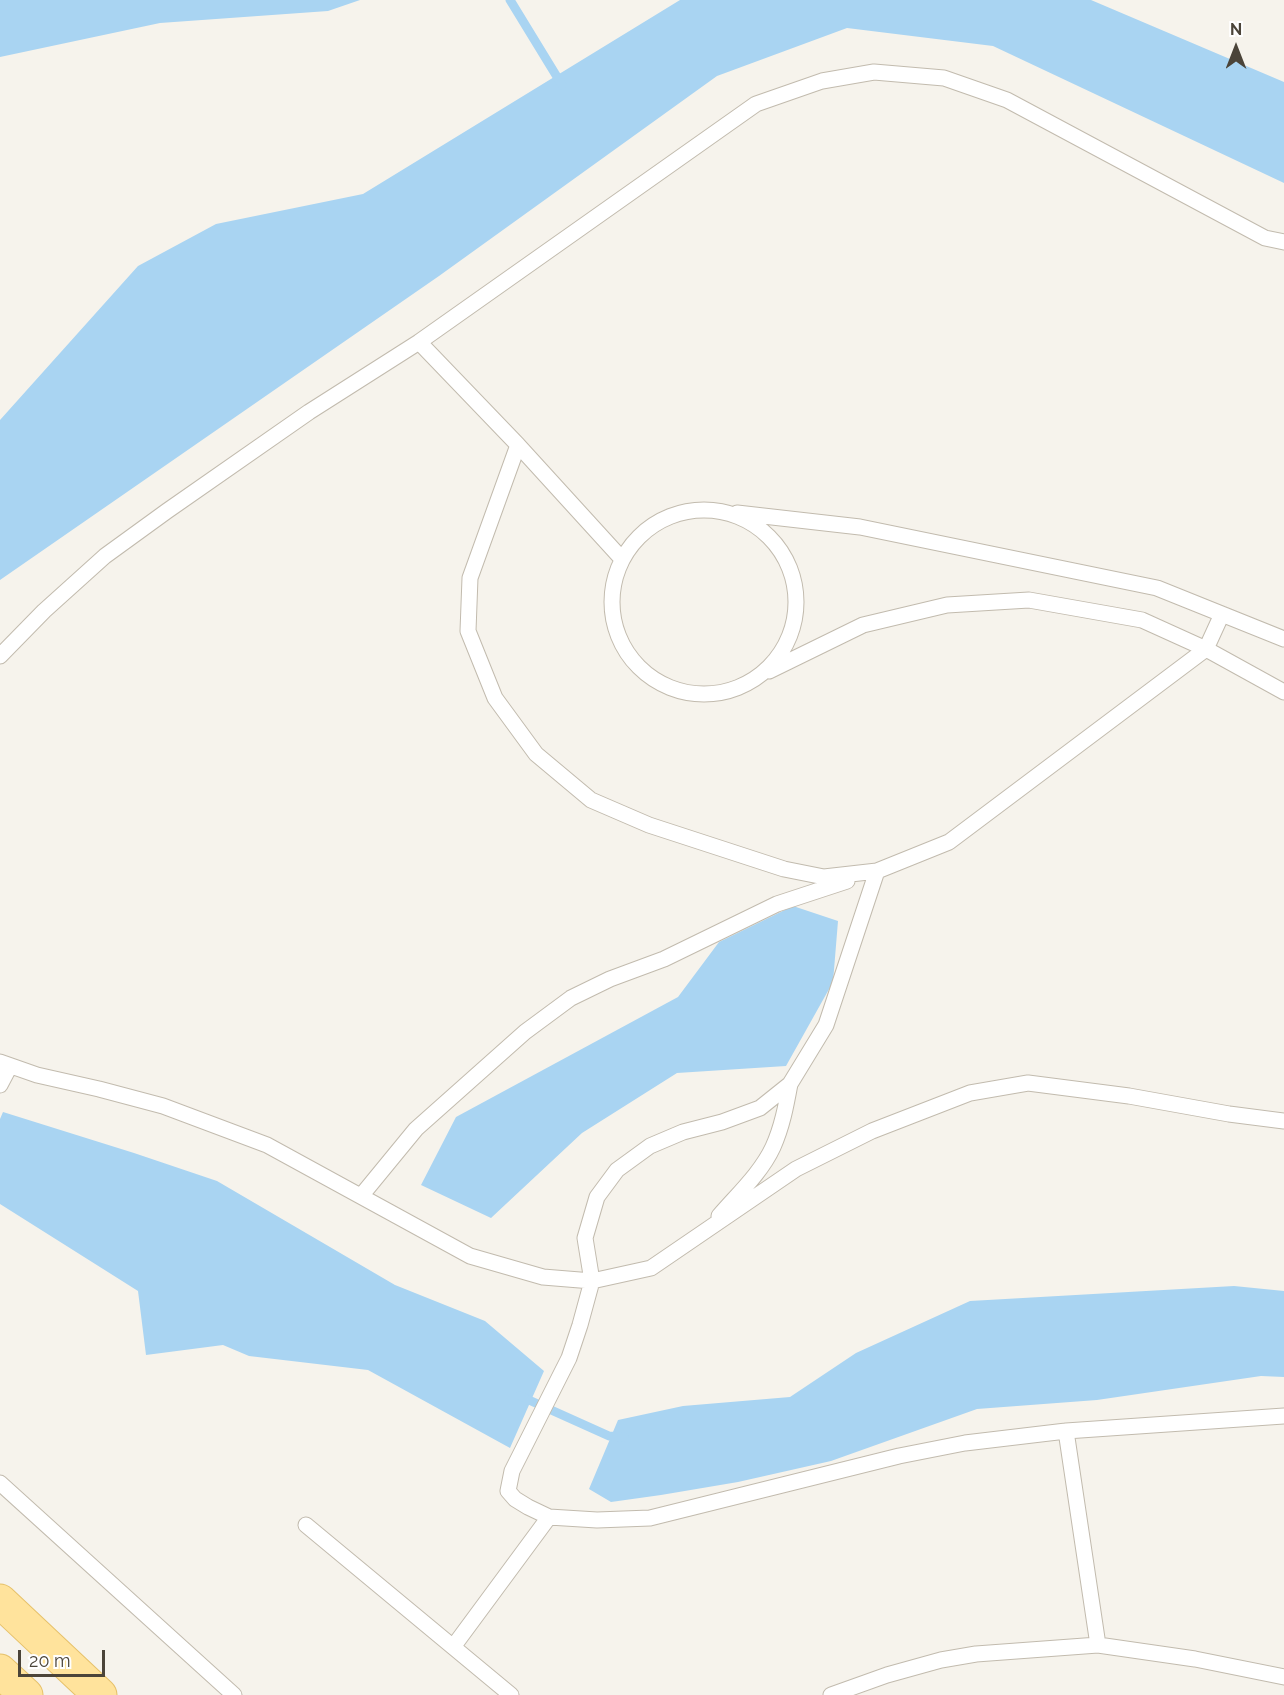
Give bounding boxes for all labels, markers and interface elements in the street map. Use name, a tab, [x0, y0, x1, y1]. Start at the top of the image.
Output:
north arrow	[1206, 18, 1266, 78]
text: N	[1230, 20, 1242, 39]
scale bar	[21, 1638, 108, 1676]
text: 20 m	[29, 1650, 71, 1671]

